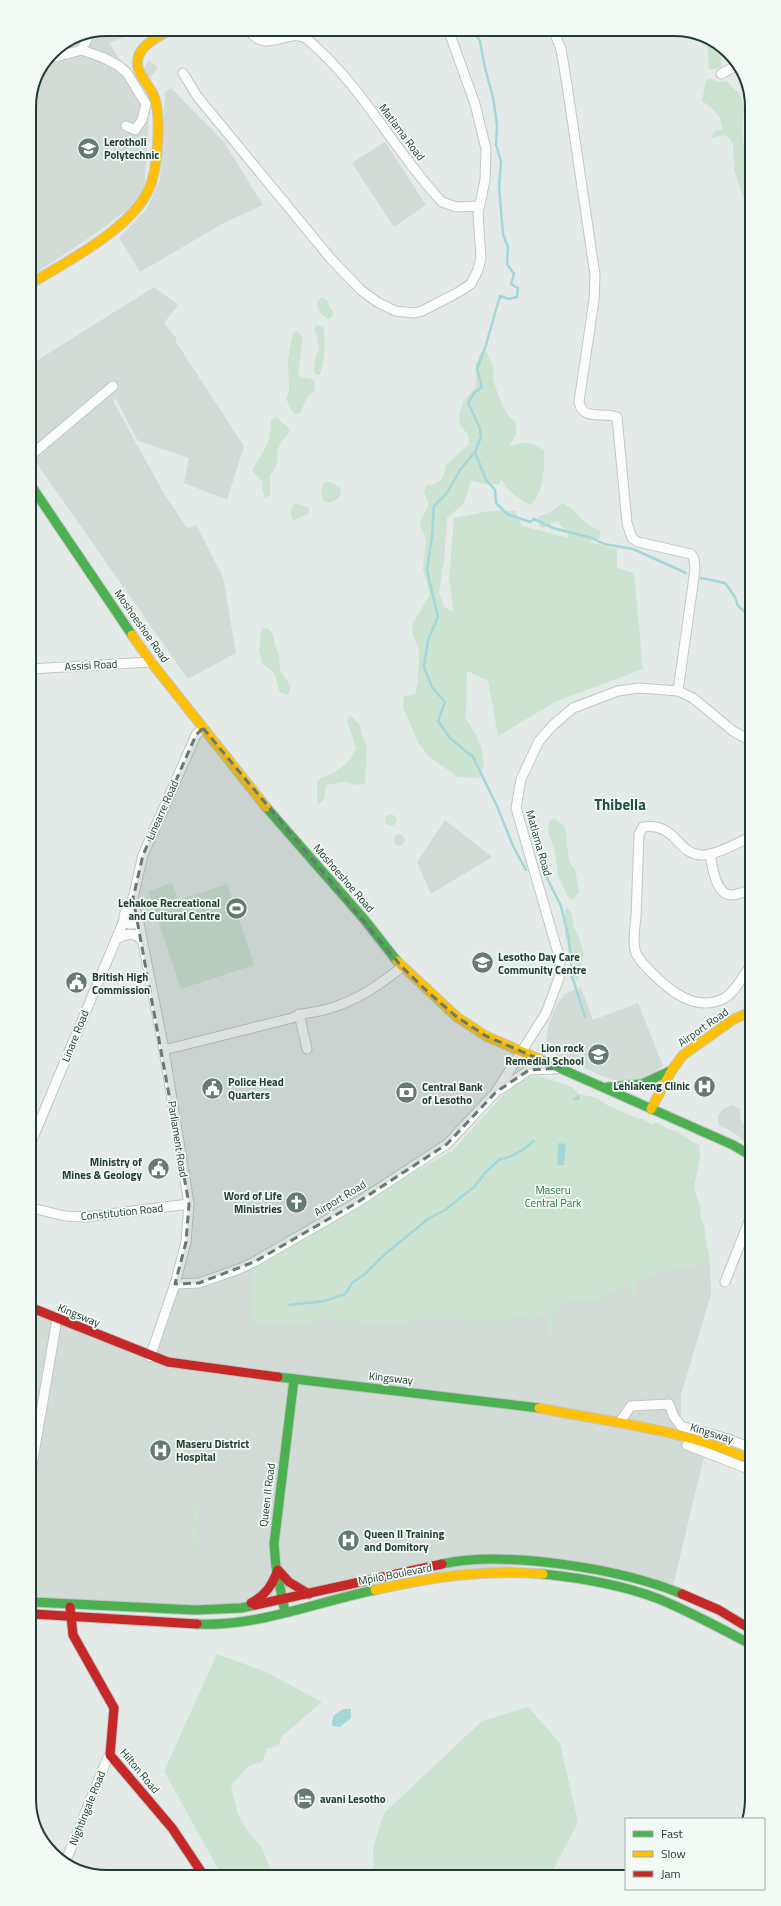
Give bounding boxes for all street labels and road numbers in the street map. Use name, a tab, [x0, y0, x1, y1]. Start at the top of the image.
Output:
street label: Matlama Road	[375, 100, 429, 164]
street label: Moshoeshoe Road	[111, 586, 173, 666]
street label: Assisi Road	[64, 656, 118, 674]
street label: Linearre Road	[142, 777, 182, 842]
street label: Matlama Road	[522, 808, 556, 878]
street label: Moshoeshoe Road	[310, 840, 378, 916]
street label: Airport Road	[675, 1004, 732, 1050]
street label: Linare Road	[57, 1008, 93, 1064]
street label: Parliament Road	[164, 1100, 192, 1178]
street label: Airport Road	[311, 1176, 369, 1220]
street label: Constitution Road	[80, 1200, 164, 1224]
street label: Kingsway	[55, 1299, 103, 1331]
street label: Kingsway	[368, 1368, 415, 1388]
street label: Kingsway	[688, 1419, 736, 1447]
street label: Queen II Road	[255, 1462, 279, 1528]
street label: Mpilo Boulevard	[357, 1559, 433, 1589]
street label: Hilton Road	[116, 1745, 164, 1797]
street label: Nightingale Road	[65, 1768, 109, 1848]

